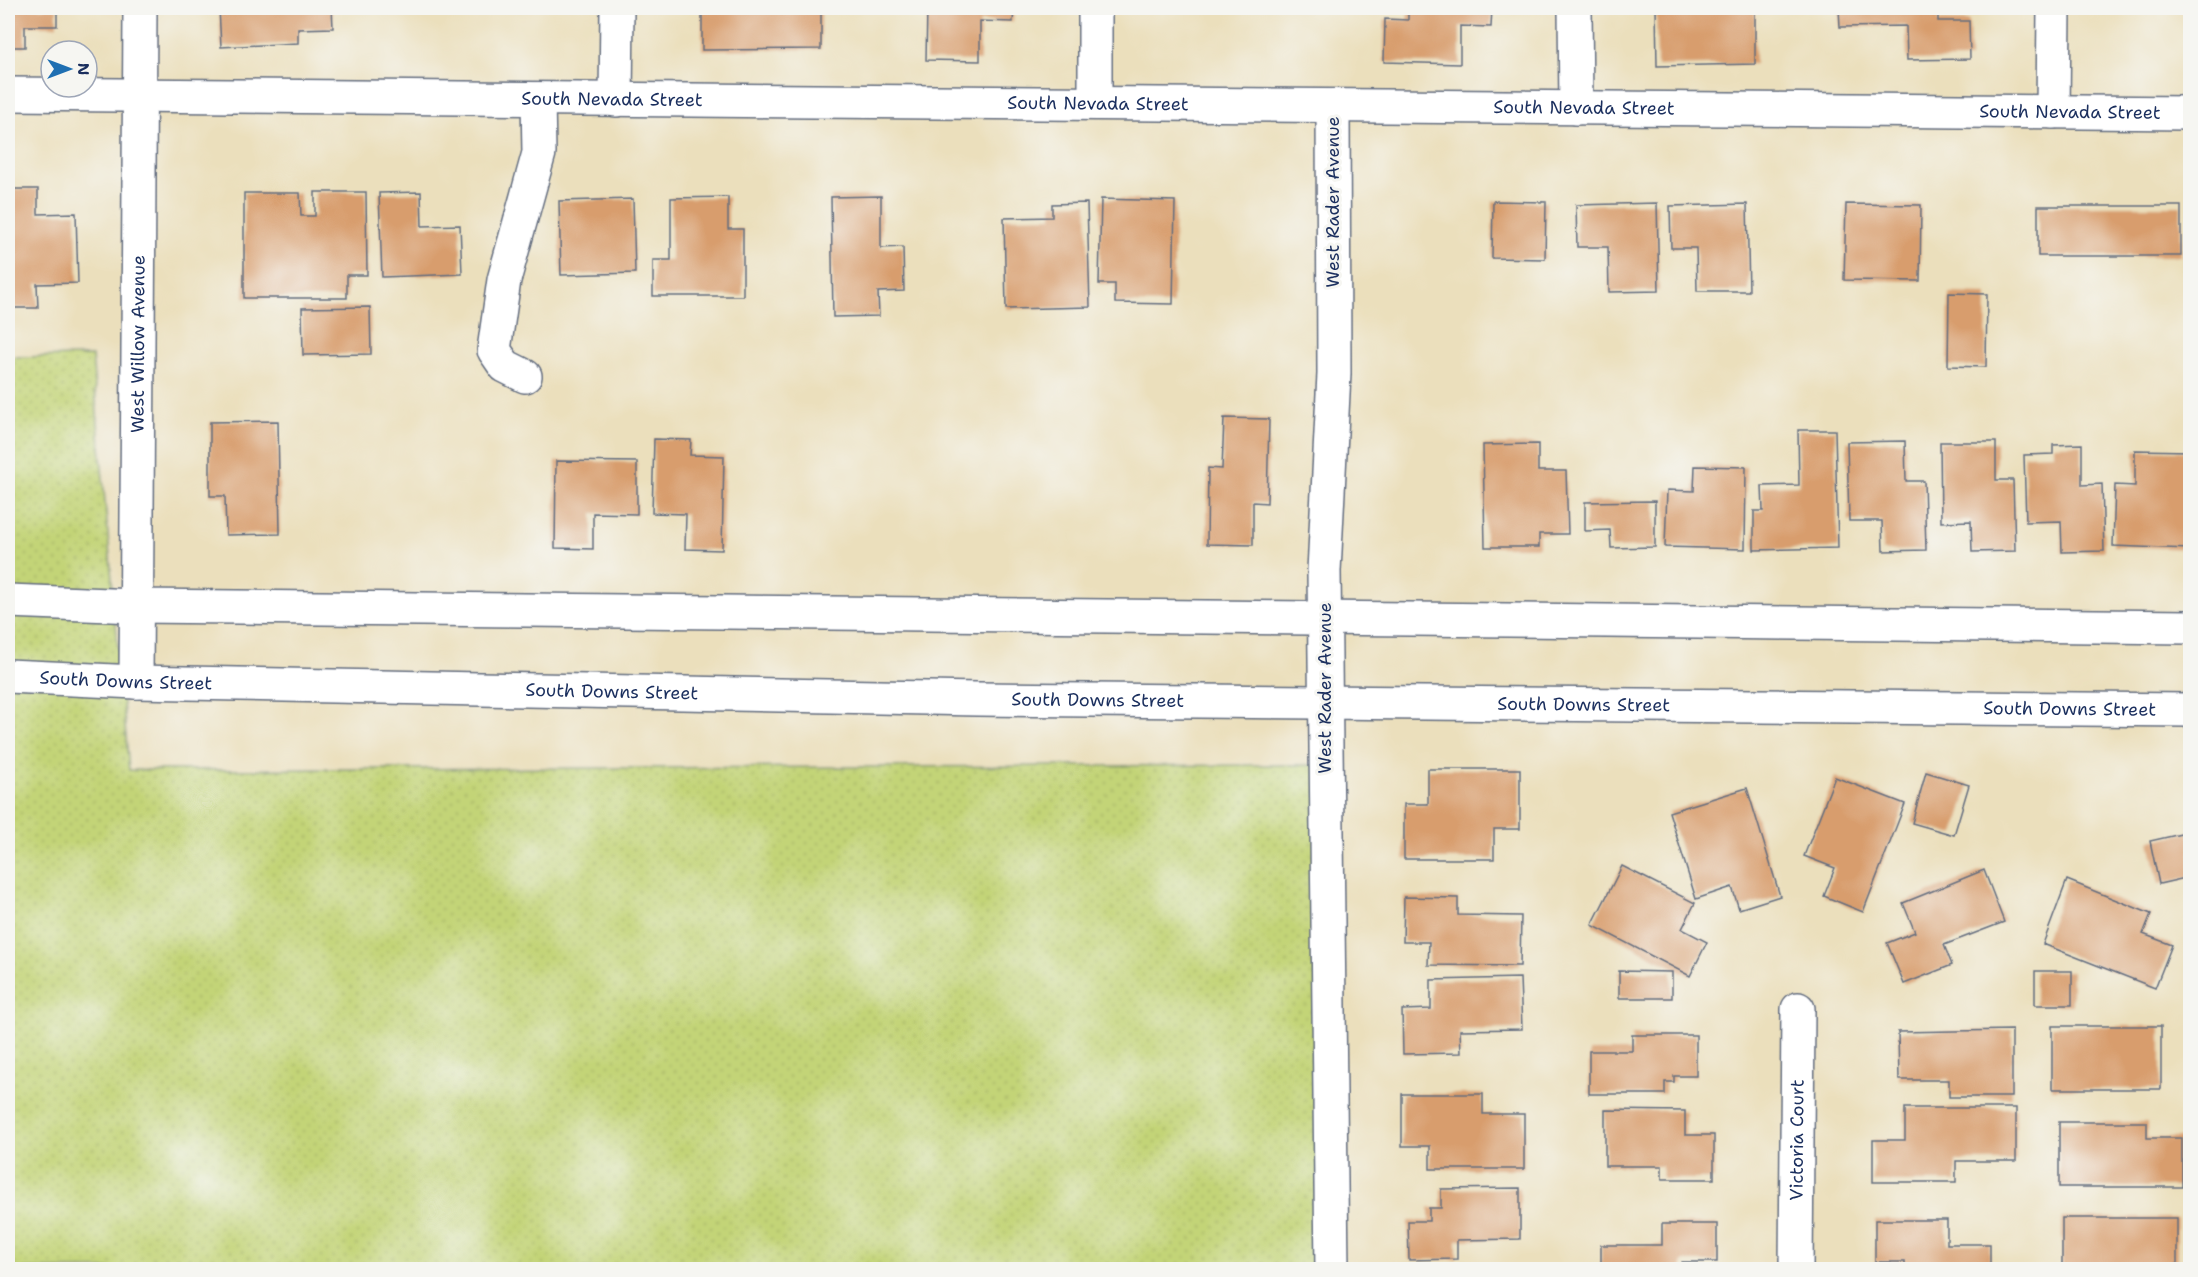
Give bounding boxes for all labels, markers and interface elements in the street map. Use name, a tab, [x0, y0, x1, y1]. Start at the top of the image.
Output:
north arrow	[39, 39, 99, 99]
text: N	[73, 63, 94, 75]
street label: South Nevada Street	[521, 86, 703, 112]
street label: South Nevada Street	[1007, 91, 1189, 116]
street label: South Nevada Street	[1493, 95, 1675, 121]
street label: South Nevada Street	[1979, 99, 2161, 125]
street label: West Rader Avenue	[1321, 116, 1345, 288]
street label: West Willow Avenue	[125, 255, 151, 433]
street label: West Rader Avenue	[1313, 602, 1337, 774]
street label: South Downs Street	[39, 665, 213, 696]
street label: South Downs Street	[525, 678, 699, 705]
street label: South Downs Street	[1011, 687, 1184, 713]
street label: South Downs Street	[1497, 692, 1670, 717]
street label: South Downs Street	[1983, 696, 2156, 722]
street label: Victoria Court	[1785, 1079, 1809, 1201]

